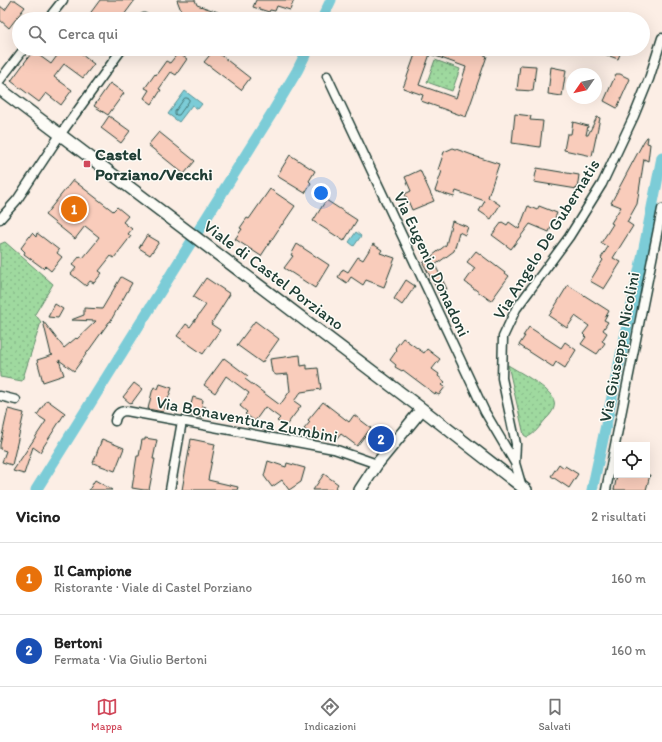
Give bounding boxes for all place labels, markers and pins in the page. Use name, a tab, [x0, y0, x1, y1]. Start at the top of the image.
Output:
place label: Castel Porziano/Vecchi	[95, 144, 213, 184]
marker: Castel Porziano/Vecchi	[82, 159, 92, 169]
pin: 1	[61, 194, 87, 224]
pin: 2	[368, 424, 394, 454]

